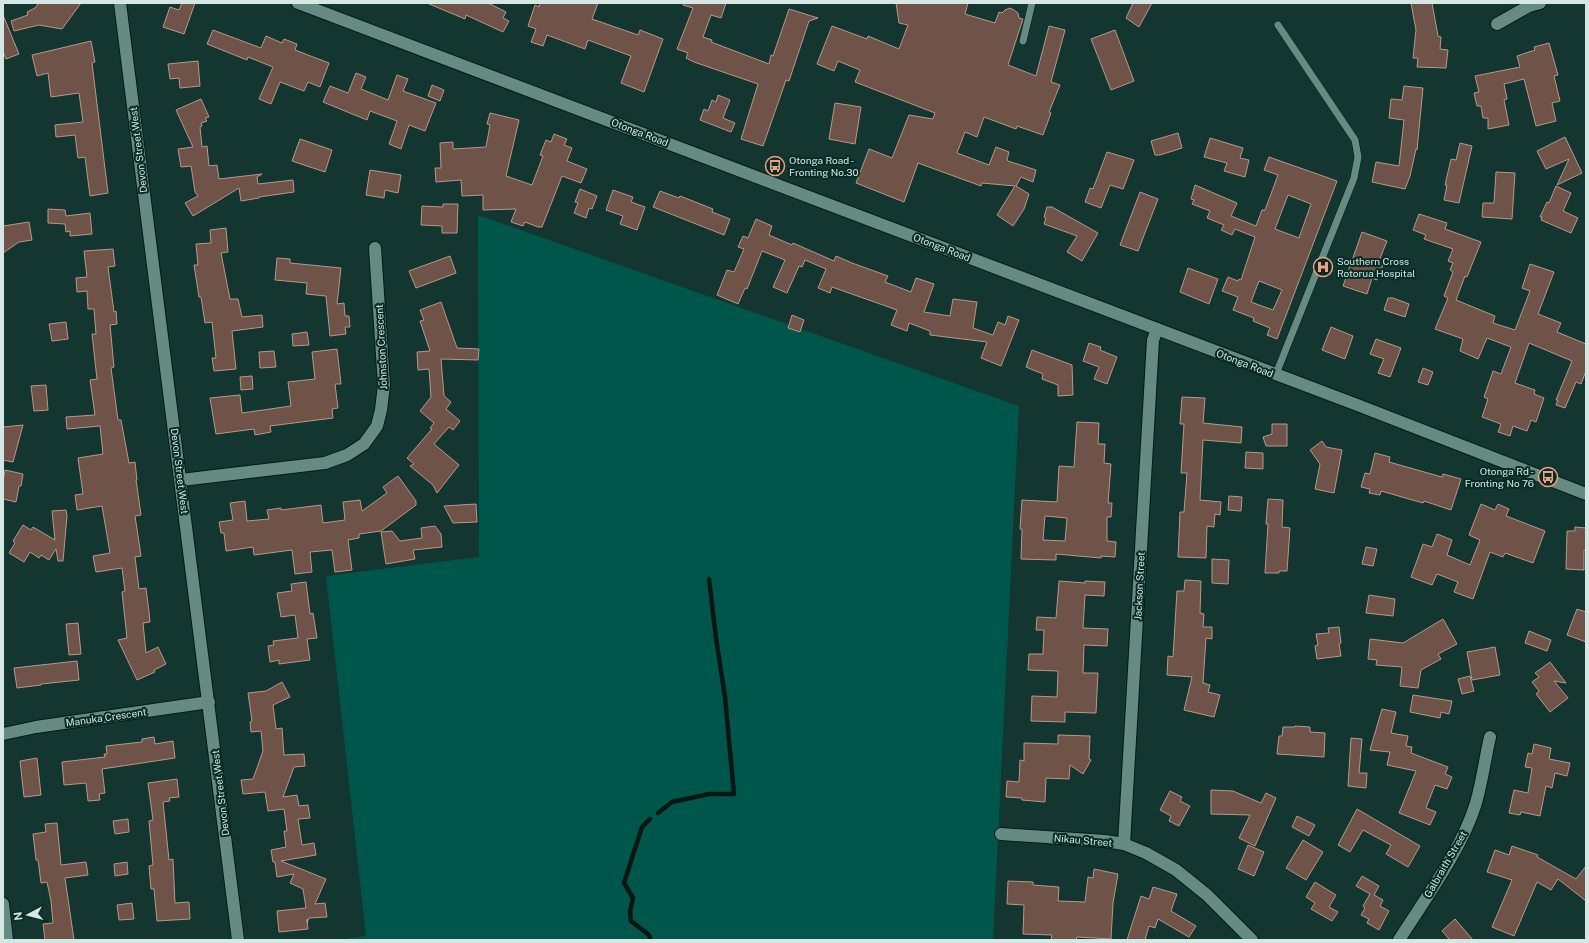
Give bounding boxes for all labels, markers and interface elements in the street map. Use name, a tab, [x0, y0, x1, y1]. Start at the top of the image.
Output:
street label: Devon Street West	[127, 106, 149, 194]
street label: Otonga Road	[610, 116, 670, 148]
place label: Otonga Road - Fronting No.30	[789, 154, 859, 178]
bus stop icon: Otonga Road - Fronting No.30	[764, 155, 786, 177]
street label: Otonga Road	[912, 231, 972, 263]
place label: Southern Cross Rotorua Hospital	[1337, 255, 1415, 279]
hospital icon: Southern Cross Rotorua Hospital	[1312, 256, 1334, 278]
street label: Johnston Crescent	[373, 304, 389, 390]
street label: Otonga Road	[1215, 347, 1275, 379]
street label: Devon Street West	[169, 427, 191, 515]
place label: Otonga Rd - Fronting No 76	[1465, 465, 1534, 489]
bus stop icon: Otonga Rd - Fronting No 76	[1537, 466, 1559, 488]
street label: Jackson Street	[1131, 551, 1147, 620]
street label: Manuka Crescent	[65, 705, 147, 729]
street label: Devon Street West	[209, 749, 231, 837]
street label: Galbraith Street	[1421, 829, 1469, 899]
street label: Nikau Street	[1053, 831, 1113, 849]
north arrow	[8, 895, 48, 935]
text: N	[12, 911, 25, 921]

